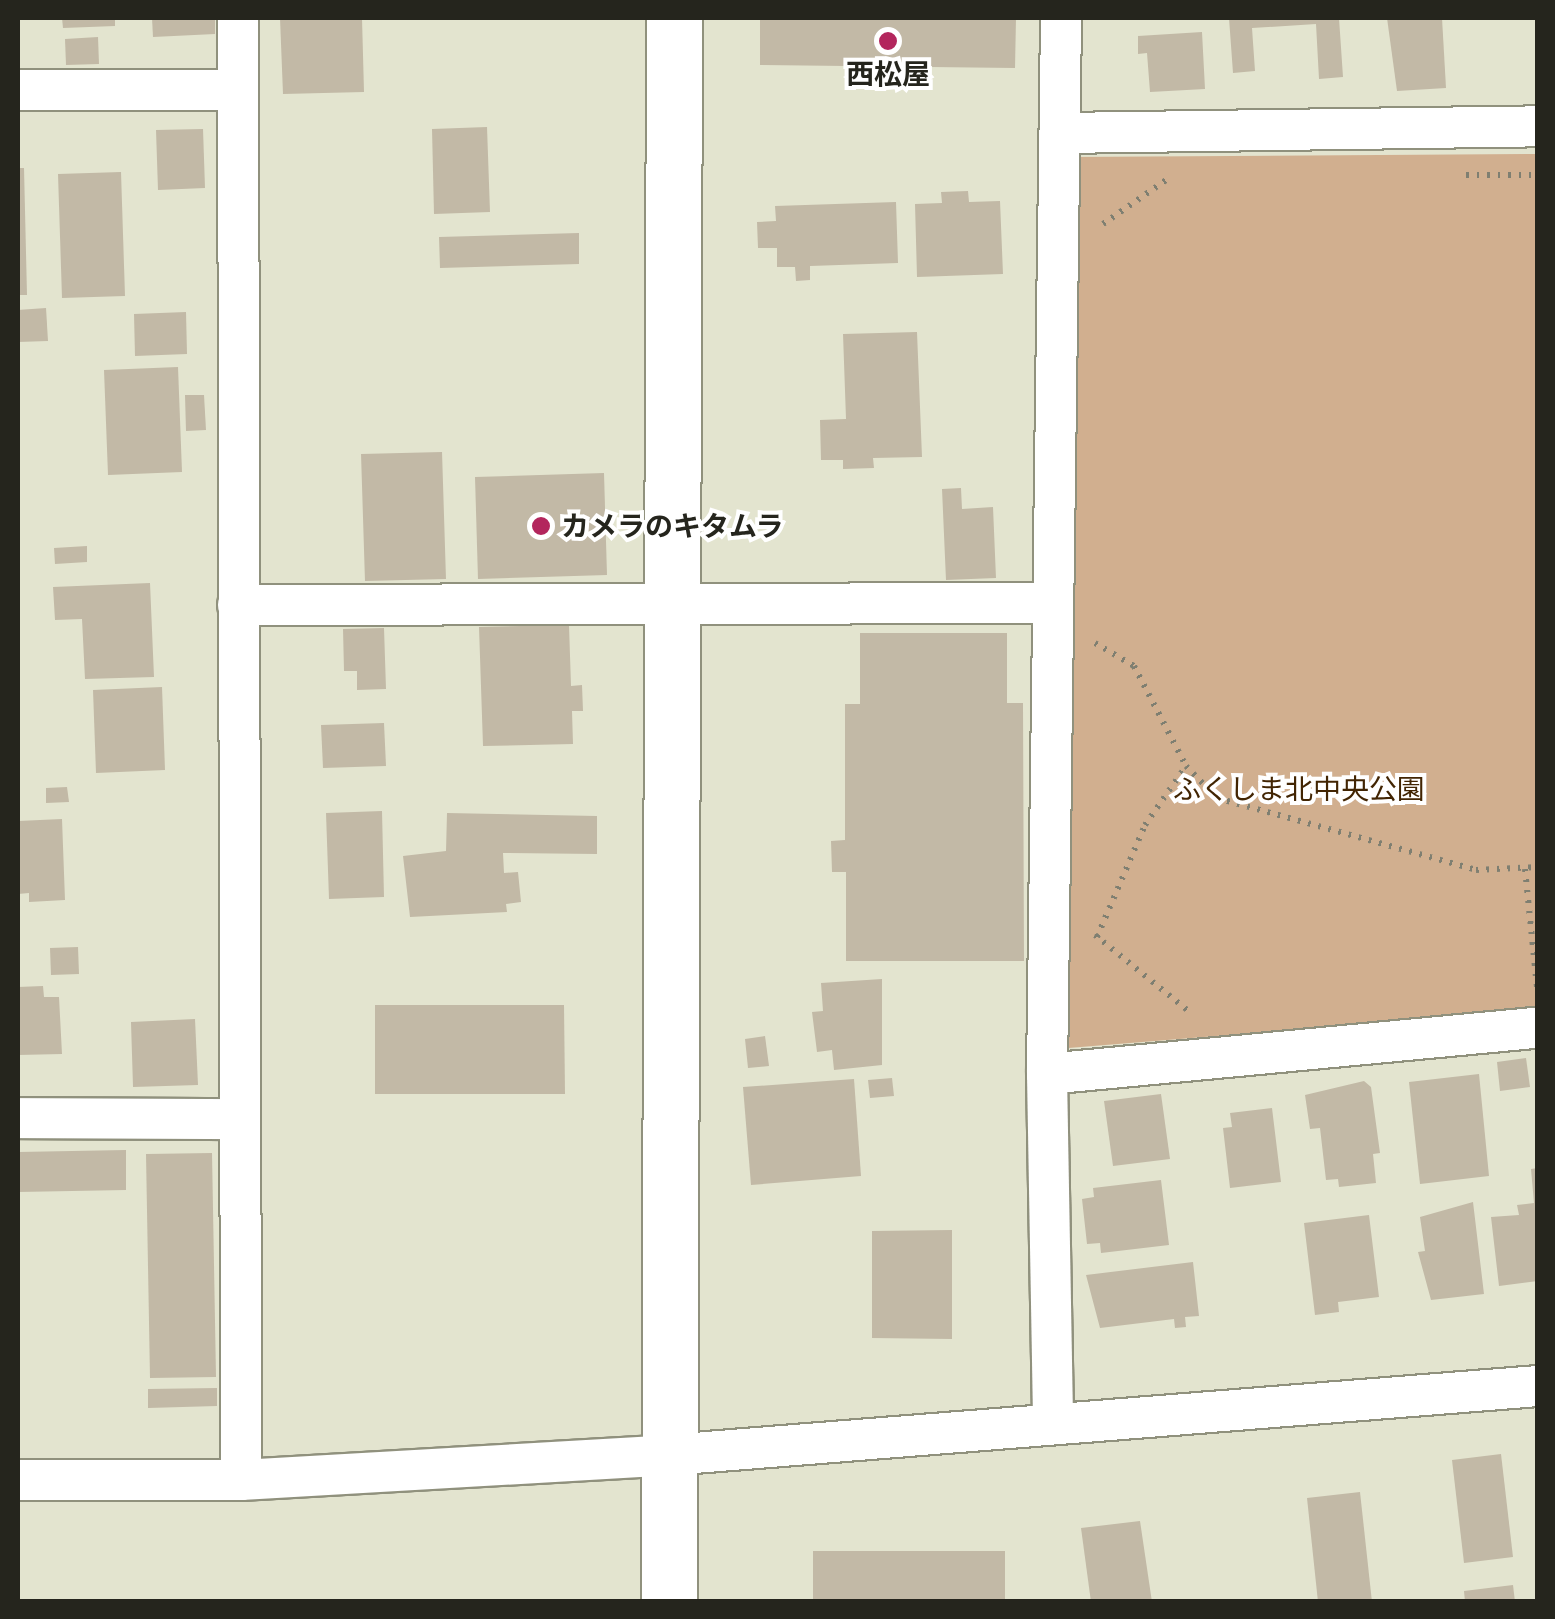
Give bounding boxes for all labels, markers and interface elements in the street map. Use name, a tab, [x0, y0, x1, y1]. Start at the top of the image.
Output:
marker: 西松屋	[877, 30, 899, 52]
place label: 西松屋	[846, 57, 930, 91]
place label: カメラのキタムラ	[561, 509, 785, 543]
marker: カメラのキタムラ	[530, 515, 552, 537]
park label: ふくしま北中央公園	[1173, 772, 1425, 806]

